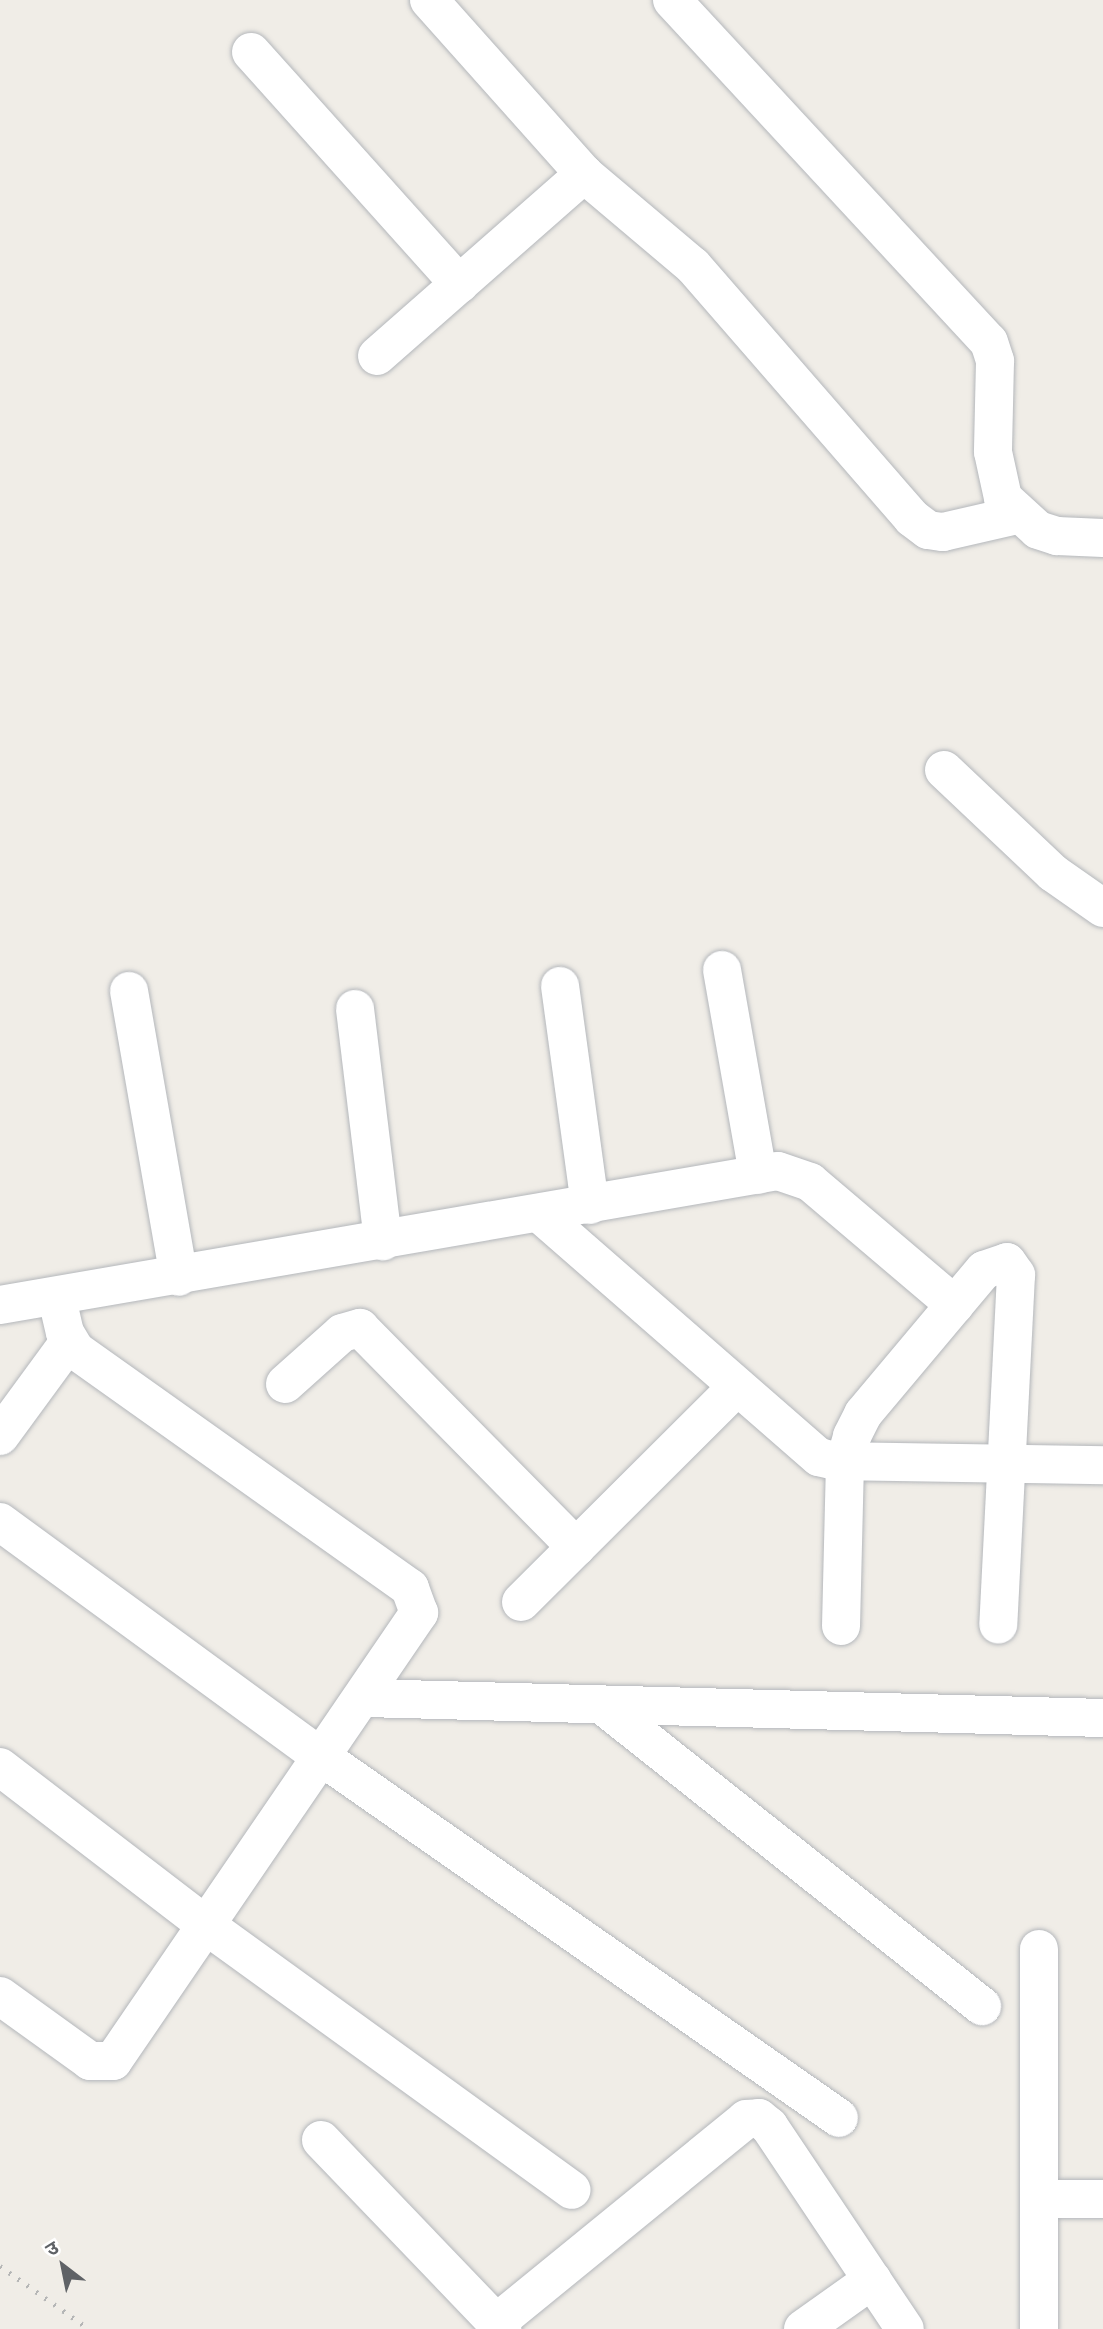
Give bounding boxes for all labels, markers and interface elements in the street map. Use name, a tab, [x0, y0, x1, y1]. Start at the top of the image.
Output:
north arrow	[28, 2231, 98, 2301]
text: उ	[41, 2235, 62, 2260]

